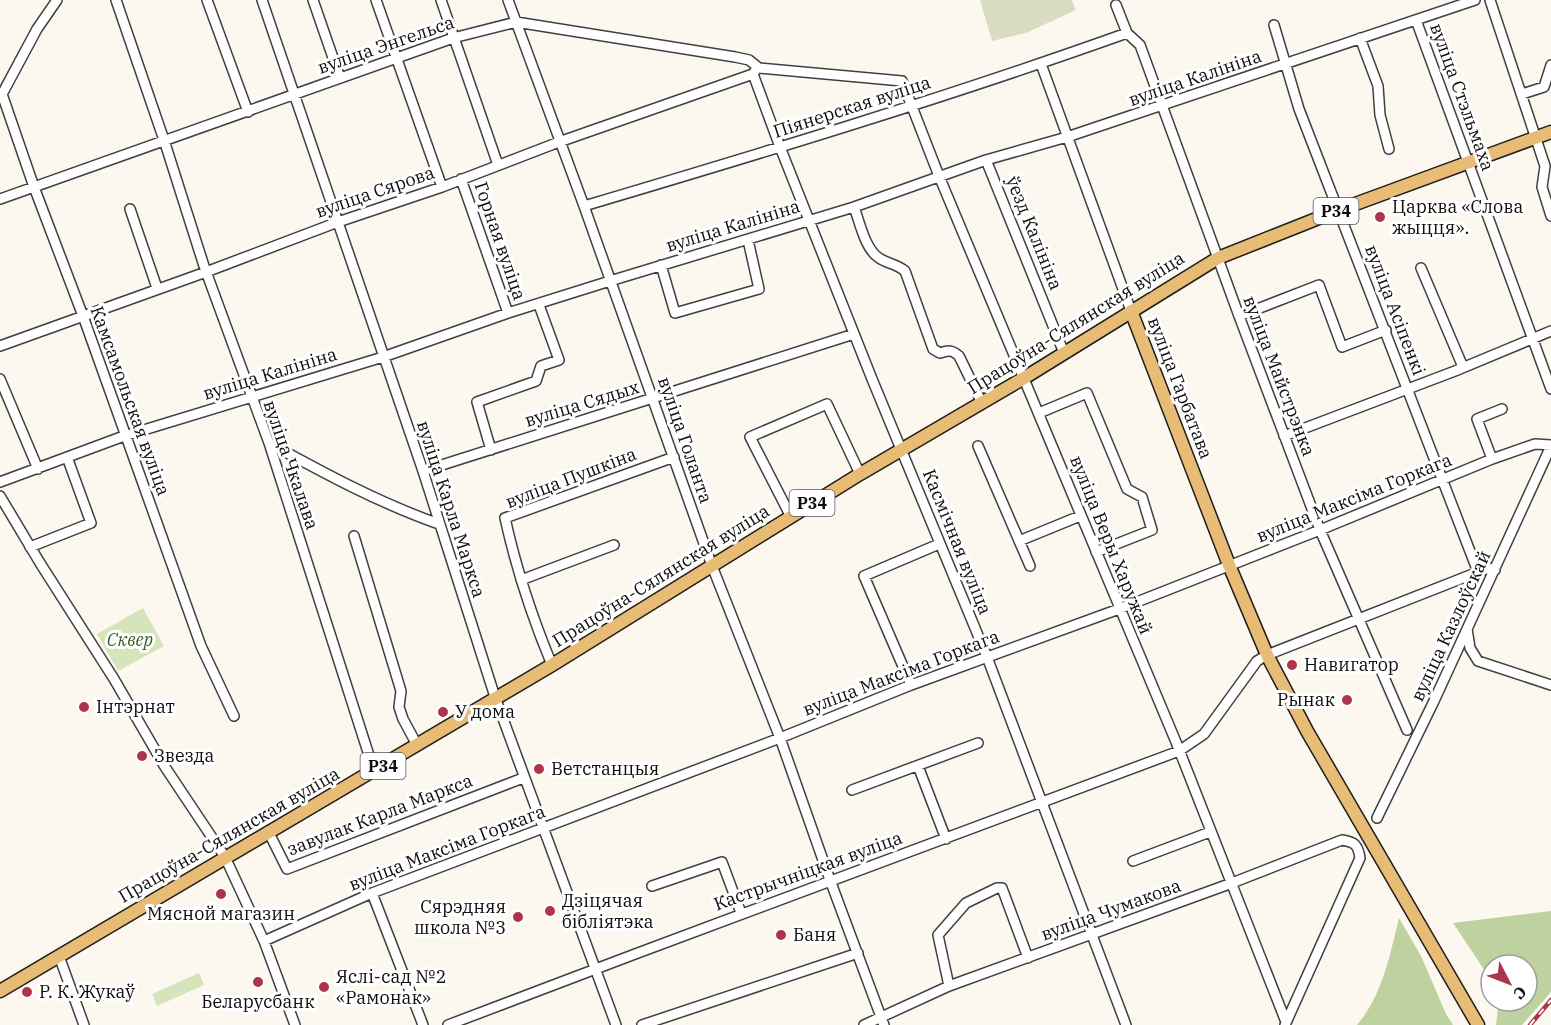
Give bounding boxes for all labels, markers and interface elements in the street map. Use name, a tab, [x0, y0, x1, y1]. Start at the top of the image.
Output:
street label: вуліца Энгельса	[314, 10, 457, 79]
street label: вуліца Стэльмаха	[1425, 20, 1500, 174]
street label: вуліца Калініна	[1125, 44, 1264, 111]
street label: Піянерская вуліца	[770, 70, 934, 143]
street label: вуліца Сярова	[312, 160, 437, 223]
street label: ўезд Калініна	[1001, 172, 1068, 293]
street label: Горная вуліца	[469, 179, 532, 303]
street label: вуліца Калініна	[663, 194, 803, 257]
place label: Царква «Слова жыцця».	[1392, 195, 1523, 239]
road number: Р34	[1314, 198, 1358, 224]
marker: Царква «Слова жыцця».	[1373, 210, 1387, 224]
street label: вуліца Асіпенкі	[1360, 241, 1431, 379]
street label: Працоўна-Сялянская вуліца	[963, 246, 1189, 399]
street label: вуліца Майстрэнка	[1238, 292, 1321, 459]
street label: Камсамольская вуліца	[85, 303, 176, 499]
street label: вуліца Гарбатава	[1143, 314, 1218, 462]
street label: вуліца Калініна	[200, 342, 340, 405]
street label: вуліца Голанта	[653, 374, 718, 506]
street label: вуліца Сядых	[522, 375, 642, 432]
street label: вуліца Чкалава	[259, 397, 324, 533]
street label: вуліца Карла Маркса	[412, 417, 491, 600]
street label: вуліца Пушкіна	[502, 442, 640, 513]
street label: вуліца Максіма Горкага	[1253, 448, 1455, 547]
street label: вуліца Веры Харужай	[1065, 452, 1158, 638]
street label: Касмічная вуліца	[918, 466, 997, 618]
road number: Р34	[790, 490, 834, 516]
street label: Працоўна-Сялянская вуліца	[548, 499, 774, 652]
street label: вуліца Казлоўскай	[1405, 547, 1496, 705]
street label: вуліца Максіма Горкага	[799, 624, 1003, 721]
park label: Сквер	[107, 628, 153, 651]
place label: Навигатор	[1304, 653, 1399, 676]
marker: Навигатор	[1285, 658, 1299, 672]
place label: Рынак	[1277, 688, 1336, 711]
marker: Рынак	[1340, 693, 1354, 707]
place label: Інтэрнат	[96, 695, 175, 718]
marker: Інтэрнат	[77, 700, 91, 714]
place label: У дома	[455, 700, 515, 723]
marker: У дома	[436, 705, 450, 719]
place label: Звезда	[154, 744, 215, 767]
marker: Звезда	[135, 749, 149, 763]
road number: Р34	[360, 753, 406, 779]
place label: Ветстанцыя	[551, 757, 659, 780]
street label: Працоўна-Сялянская вуліца	[114, 762, 344, 907]
marker: Ветстанцыя	[532, 762, 546, 776]
street label: завулак Карла Маркса	[284, 768, 476, 861]
street label: вуліца Максіма Горкага	[345, 799, 549, 896]
street label: Кастрычніцкая вуліца	[711, 826, 905, 915]
street label: вуліца Чумакова	[1038, 873, 1184, 946]
marker: Мясной магазин	[214, 887, 228, 901]
place label: Дзіцячая бібліятэка	[562, 889, 654, 933]
place label: Сярэдняя школа №3	[414, 895, 506, 939]
place label: Мясной магазин	[147, 902, 295, 925]
marker: Дзіцячая бібліятэка	[543, 904, 557, 918]
marker: Сярэдняя школа №3	[511, 910, 525, 924]
place label: Баня	[793, 923, 836, 946]
marker: Баня	[774, 928, 788, 942]
north arrow	[1479, 953, 1539, 1013]
place label: Яслі-сад №2 «Рамонак»	[336, 965, 447, 1009]
marker: Беларусбанк	[251, 975, 265, 989]
place label: Р. К. Жукаў	[39, 980, 135, 1003]
marker: Яслі-сад №2 «Рамонак»	[317, 980, 331, 994]
text: С	[1509, 982, 1531, 1004]
marker: Р. К. Жукаў	[20, 985, 34, 999]
place label: Беларусбанк	[201, 990, 315, 1013]

